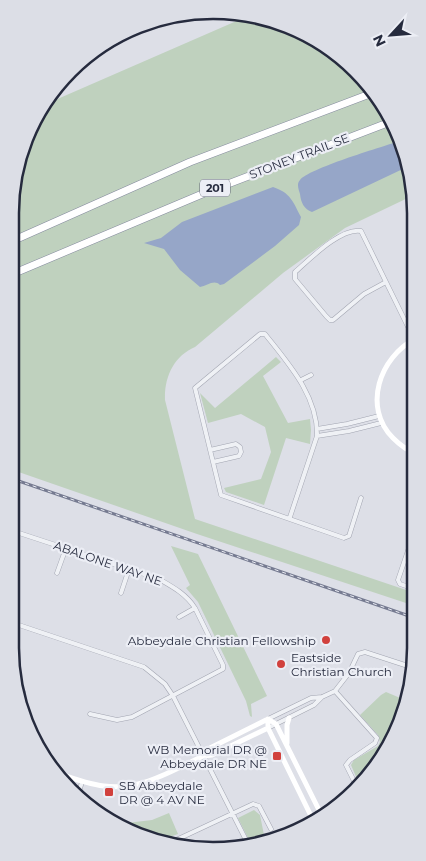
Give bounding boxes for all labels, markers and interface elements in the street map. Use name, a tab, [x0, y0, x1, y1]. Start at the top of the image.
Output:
north arrow	[366, 10, 416, 60]
text: N	[369, 32, 390, 50]
street label: STONEY TRAIL SE	[247, 130, 351, 182]
road number: 201	[200, 180, 230, 197]
street label: ABALONE WAY NE	[52, 537, 164, 589]
place label: Abbeydale Christian Fellowship	[128, 633, 316, 648]
marker: Abbeydale Christian Fellowship	[320, 634, 332, 646]
place label: Eastside Christian Church	[291, 650, 392, 679]
marker: Eastside Christian Church	[275, 658, 287, 670]
place label: WB Memorial DR @ Abbeydale DR NE	[147, 742, 267, 771]
marker: WB Memorial DR @ Abbeydale DR NE	[271, 750, 283, 762]
place label: SB Abbeydale DR @ 4 AV NE	[119, 778, 205, 807]
marker: SB Abbeydale DR @ 4 AV NE	[103, 786, 115, 798]

